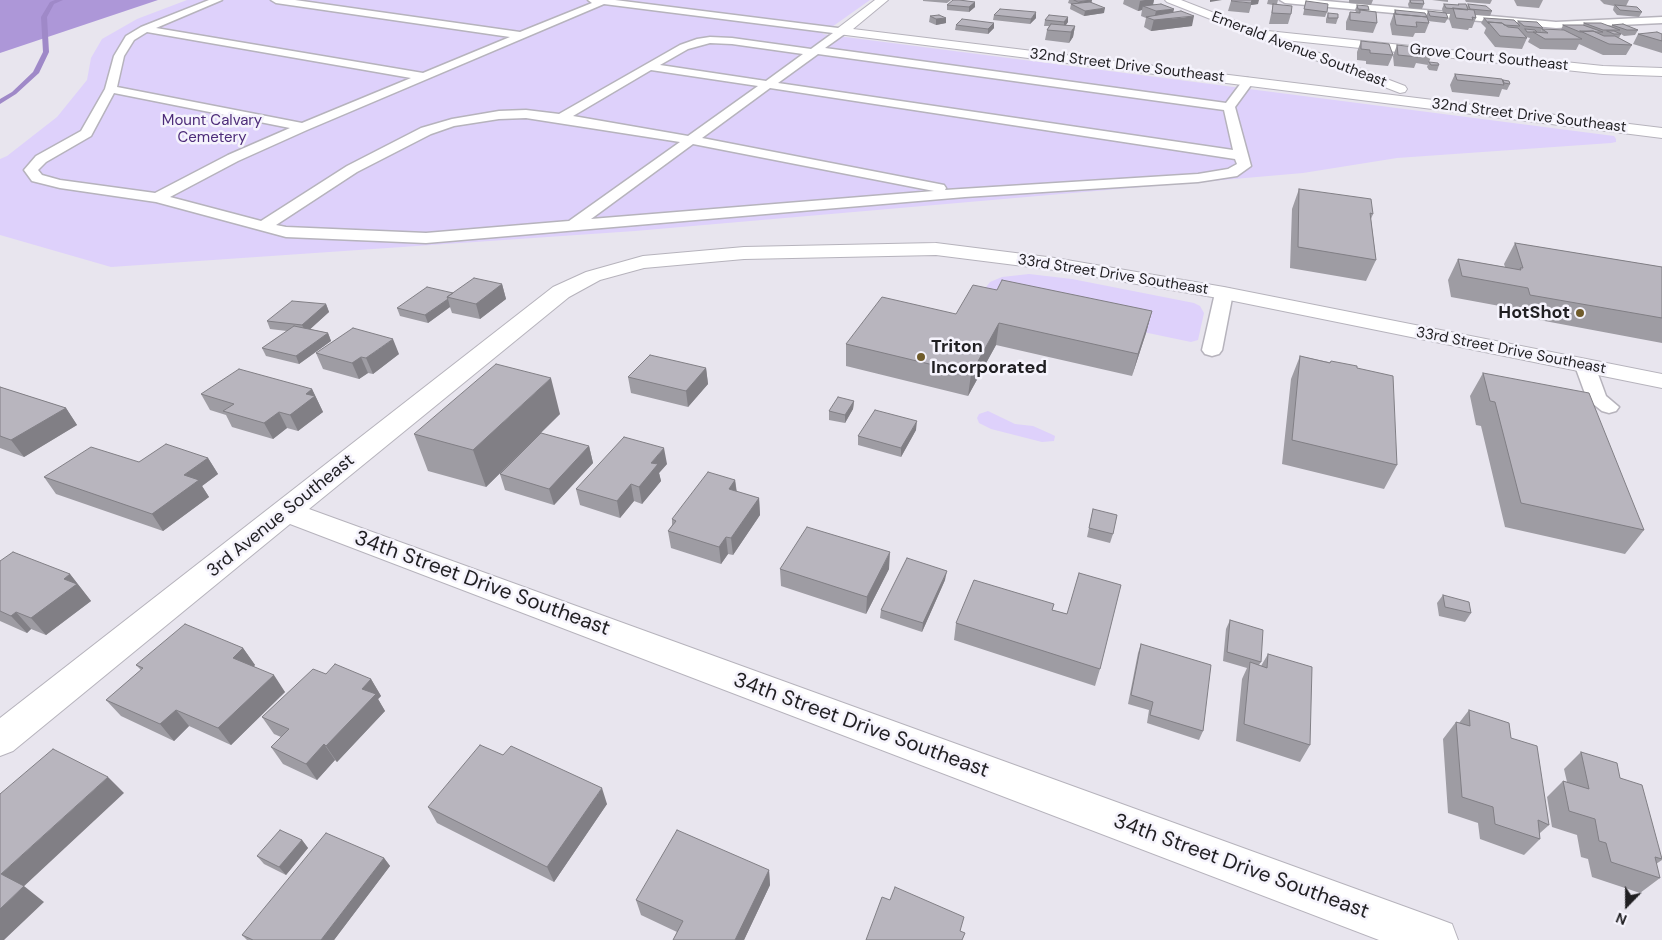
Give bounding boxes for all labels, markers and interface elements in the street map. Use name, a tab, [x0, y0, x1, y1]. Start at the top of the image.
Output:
street label: Emerald Avenue Southeast	[1209, 8, 1389, 92]
street label: Grove Court Southeast	[1409, 41, 1569, 75]
street label: 32nd Street Drive Southeast	[1029, 45, 1225, 87]
street label: 32nd Street Drive Southeast	[1431, 95, 1627, 137]
park label: Mount Calvary Cemetery	[162, 112, 262, 147]
street label: 33rd Street Drive Southeast	[1016, 251, 1210, 299]
place label: HotShot	[1498, 302, 1570, 324]
marker: HotShot	[1574, 307, 1586, 319]
street label: 33rd Street Drive Southeast	[1415, 324, 1607, 378]
place label: Triton Incorporated	[931, 336, 1047, 378]
marker: Triton Incorporated	[915, 351, 927, 363]
street label: 3rd Avenue Southeast	[203, 450, 359, 582]
street label: 34th Street Drive Southeast	[351, 526, 613, 642]
street label: 34th Street Drive Southeast	[730, 668, 992, 784]
street label: 34th Street Drive Southeast	[1110, 809, 1372, 925]
north arrow	[1602, 880, 1652, 930]
text: N	[1613, 909, 1629, 929]

